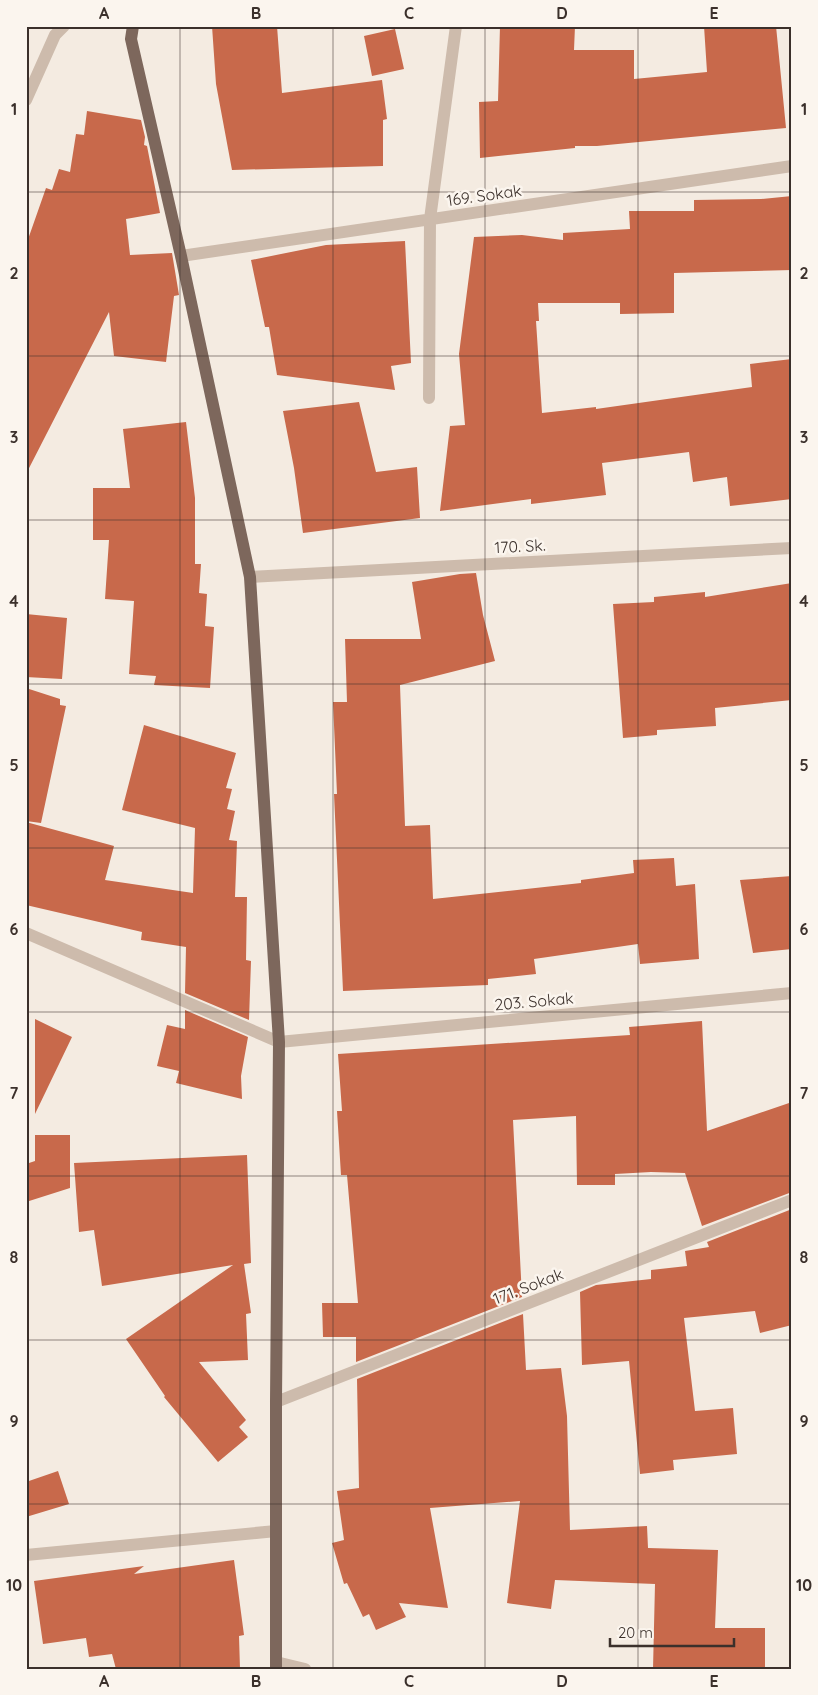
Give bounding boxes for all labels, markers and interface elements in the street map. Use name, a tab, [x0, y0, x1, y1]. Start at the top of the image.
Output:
text: A	[99, 3, 110, 23]
text: B	[251, 3, 261, 23]
text: C	[404, 3, 414, 23]
text: D	[556, 3, 568, 23]
text: E	[709, 3, 719, 23]
text: 1	[11, 99, 17, 119]
text: 1	[801, 99, 807, 119]
street label: 169. Sokak	[445, 180, 523, 210]
text: 2	[9, 263, 19, 283]
text: 2	[799, 263, 809, 283]
text: 3	[10, 427, 18, 447]
text: 3	[800, 427, 808, 447]
street label: 170. Sk.	[494, 535, 546, 557]
text: 4	[9, 591, 19, 611]
text: 4	[799, 591, 809, 611]
text: 5	[9, 755, 19, 775]
text: 5	[799, 755, 809, 775]
text: 6	[10, 919, 19, 939]
text: 6	[800, 919, 809, 939]
street label: 203. Sokak	[494, 988, 574, 1014]
text: 7	[10, 1083, 19, 1103]
text: 7	[800, 1083, 809, 1103]
text: 8	[10, 1247, 19, 1267]
text: 8	[800, 1247, 809, 1267]
street label: 171. Sokak	[490, 1263, 566, 1309]
text: 9	[9, 1411, 19, 1431]
text: 9	[799, 1411, 809, 1431]
text: 10	[6, 1575, 22, 1595]
text: 10	[796, 1575, 812, 1595]
scale bar	[610, 1615, 734, 1647]
text: 20 m	[618, 1623, 653, 1642]
text: A	[99, 1671, 110, 1691]
text: B	[251, 1671, 261, 1691]
text: C	[404, 1671, 414, 1691]
text: D	[556, 1671, 568, 1691]
text: E	[709, 1671, 719, 1691]

